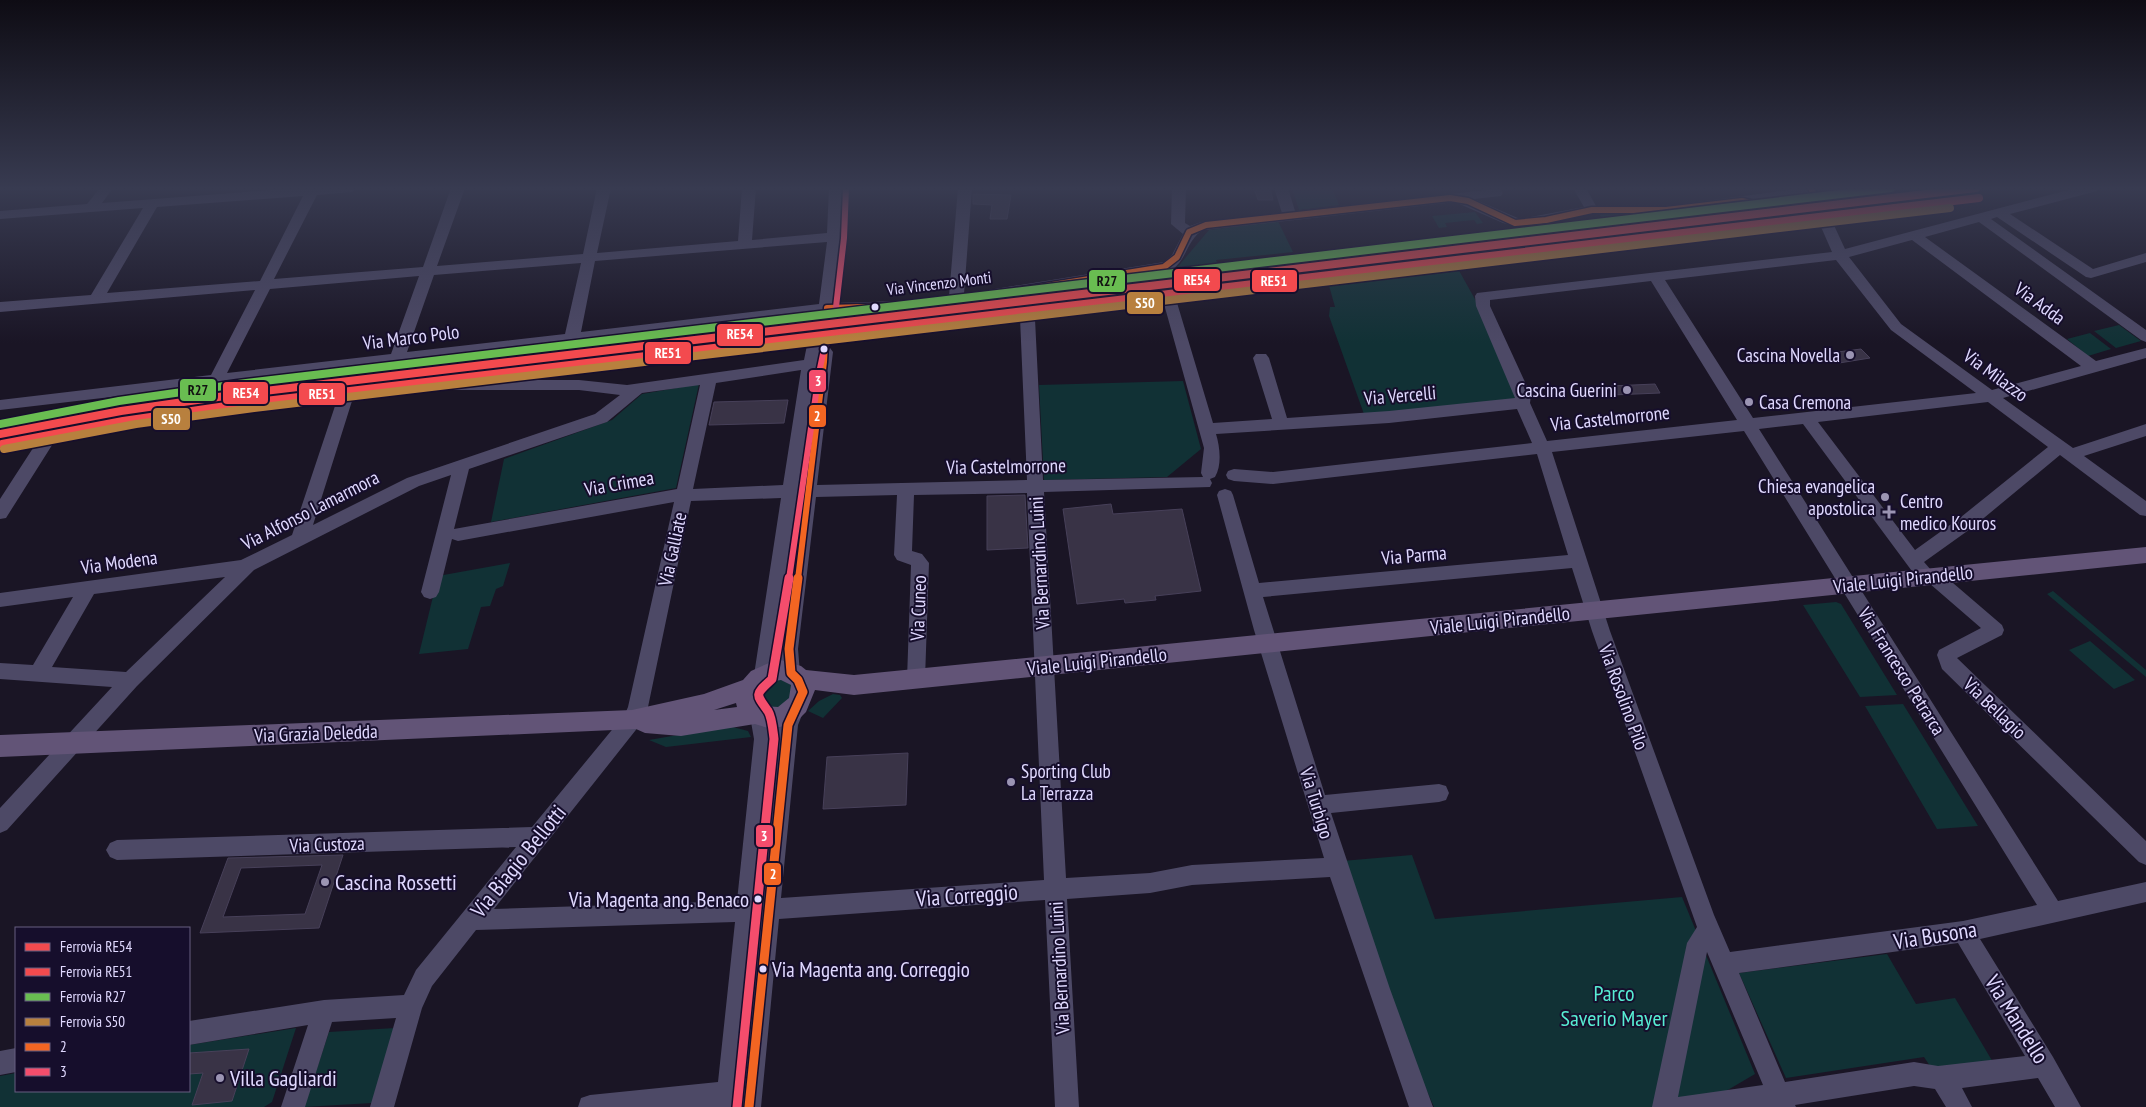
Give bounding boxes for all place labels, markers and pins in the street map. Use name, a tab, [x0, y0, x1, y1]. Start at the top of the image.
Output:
unlabelled marker	[870, 302, 880, 312]
place label: Cascina Novella	[1737, 343, 1840, 367]
unlabelled marker	[819, 344, 829, 354]
marker: Cascina Novella	[1844, 349, 1856, 361]
place label: Cascina Guerini	[1516, 378, 1617, 402]
marker: Cascina Guerini	[1621, 384, 1633, 396]
place label: Casa Cremona	[1759, 390, 1851, 414]
marker: Casa Cremona	[1743, 396, 1755, 408]
place label: Chiesa evangelica apostolica	[1758, 474, 1875, 520]
place label: Centro medico Kouros	[1900, 489, 1996, 535]
marker: Chiesa evangelica apostolica	[1879, 491, 1891, 503]
marker: Centro medico Kouros	[1882, 505, 1896, 519]
place label: Sporting Club La Terrazza	[1021, 759, 1111, 805]
marker: Sporting Club La Terrazza	[1005, 776, 1017, 788]
place label: Cascina Rossetti	[335, 868, 457, 896]
marker: Cascina Rossetti	[319, 876, 331, 888]
place label: Via Magenta ang. Benaco	[568, 886, 749, 913]
marker: Via Magenta ang. Benaco	[753, 894, 763, 904]
place label: Via Magenta ang. Correggio	[771, 956, 970, 983]
marker: Via Magenta ang. Correggio	[758, 964, 768, 974]
place label: Villa Gagliardi	[229, 1064, 337, 1092]
marker: Villa Gagliardi	[214, 1072, 226, 1084]

